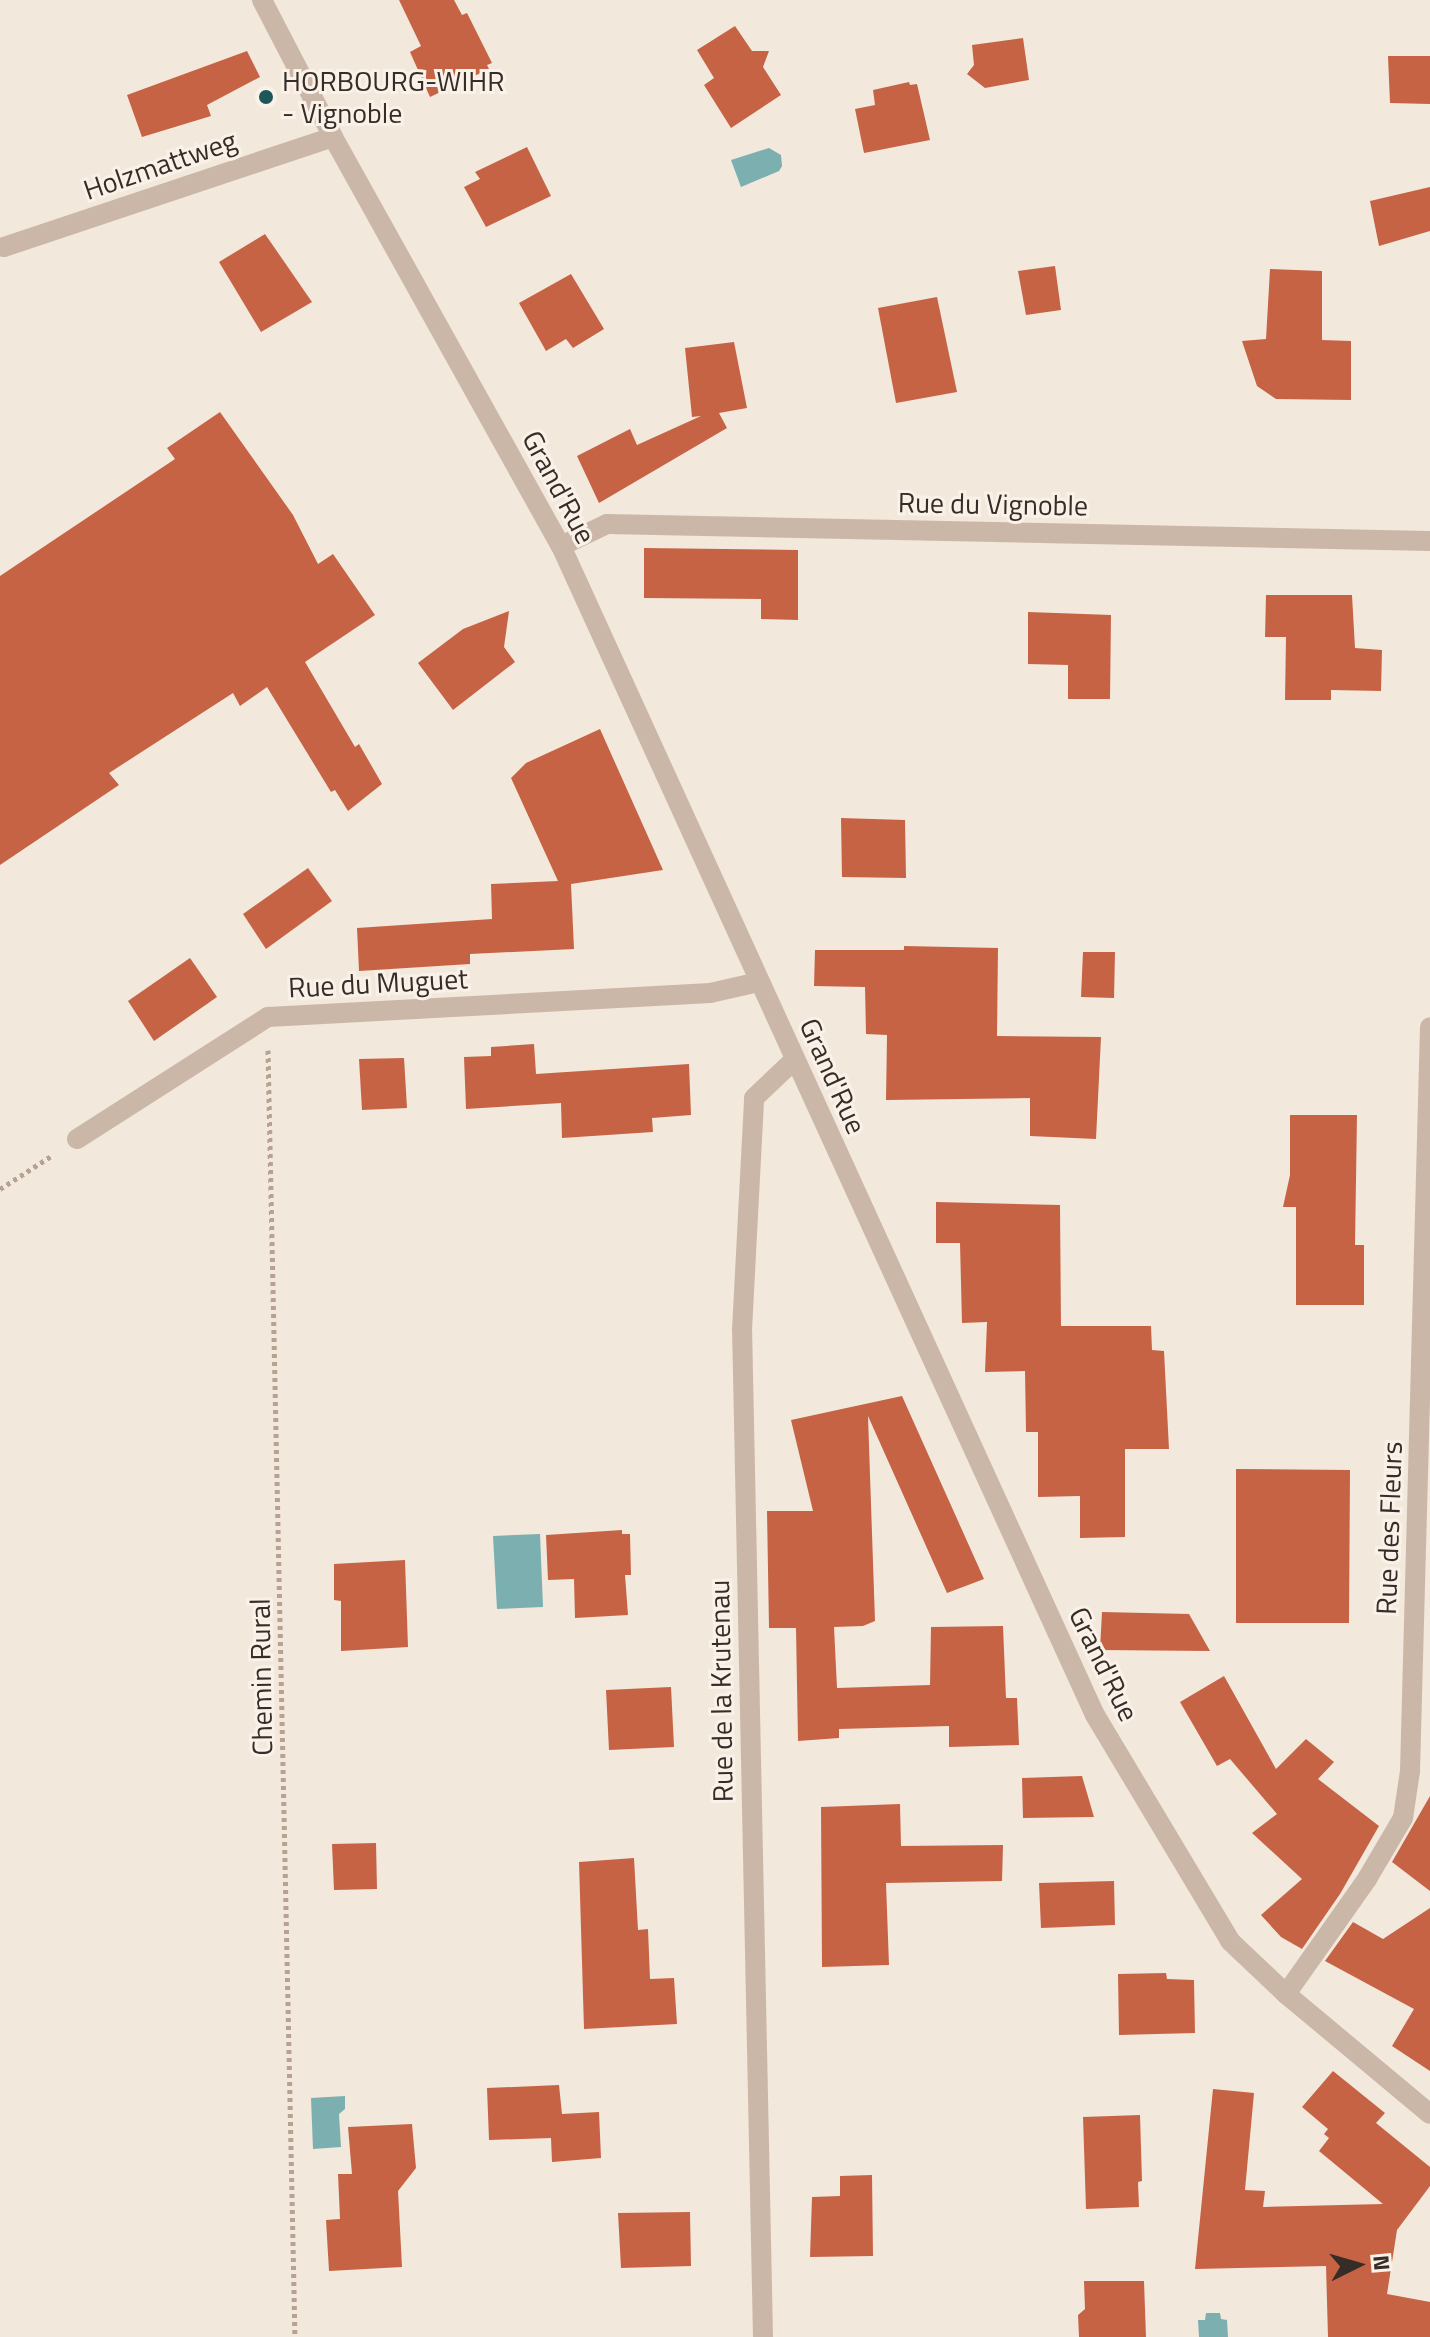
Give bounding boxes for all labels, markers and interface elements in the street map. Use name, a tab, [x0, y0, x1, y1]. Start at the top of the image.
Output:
place label: HORBOURG-WIHR - Vignoble	[282, 64, 504, 130]
marker: HORBOURG-WIHR - Vignoble	[257, 88, 275, 106]
street label: Holzmattweg	[79, 123, 241, 207]
street label: Grand'Rue	[515, 425, 603, 549]
street label: Rue du Vignoble	[898, 486, 1088, 522]
street label: Rue du Muguet	[287, 962, 469, 1004]
street label: Grand'Rue	[793, 1013, 873, 1139]
street label: Rue des Fleurs	[1369, 1441, 1409, 1615]
street label: Rue de la Krutenau	[702, 1580, 740, 1802]
street label: Chemin Rural	[243, 1598, 279, 1756]
street label: Grand'Rue	[1062, 1601, 1146, 1727]
north arrow	[1318, 2225, 1398, 2305]
text: N	[1364, 2254, 1400, 2272]

